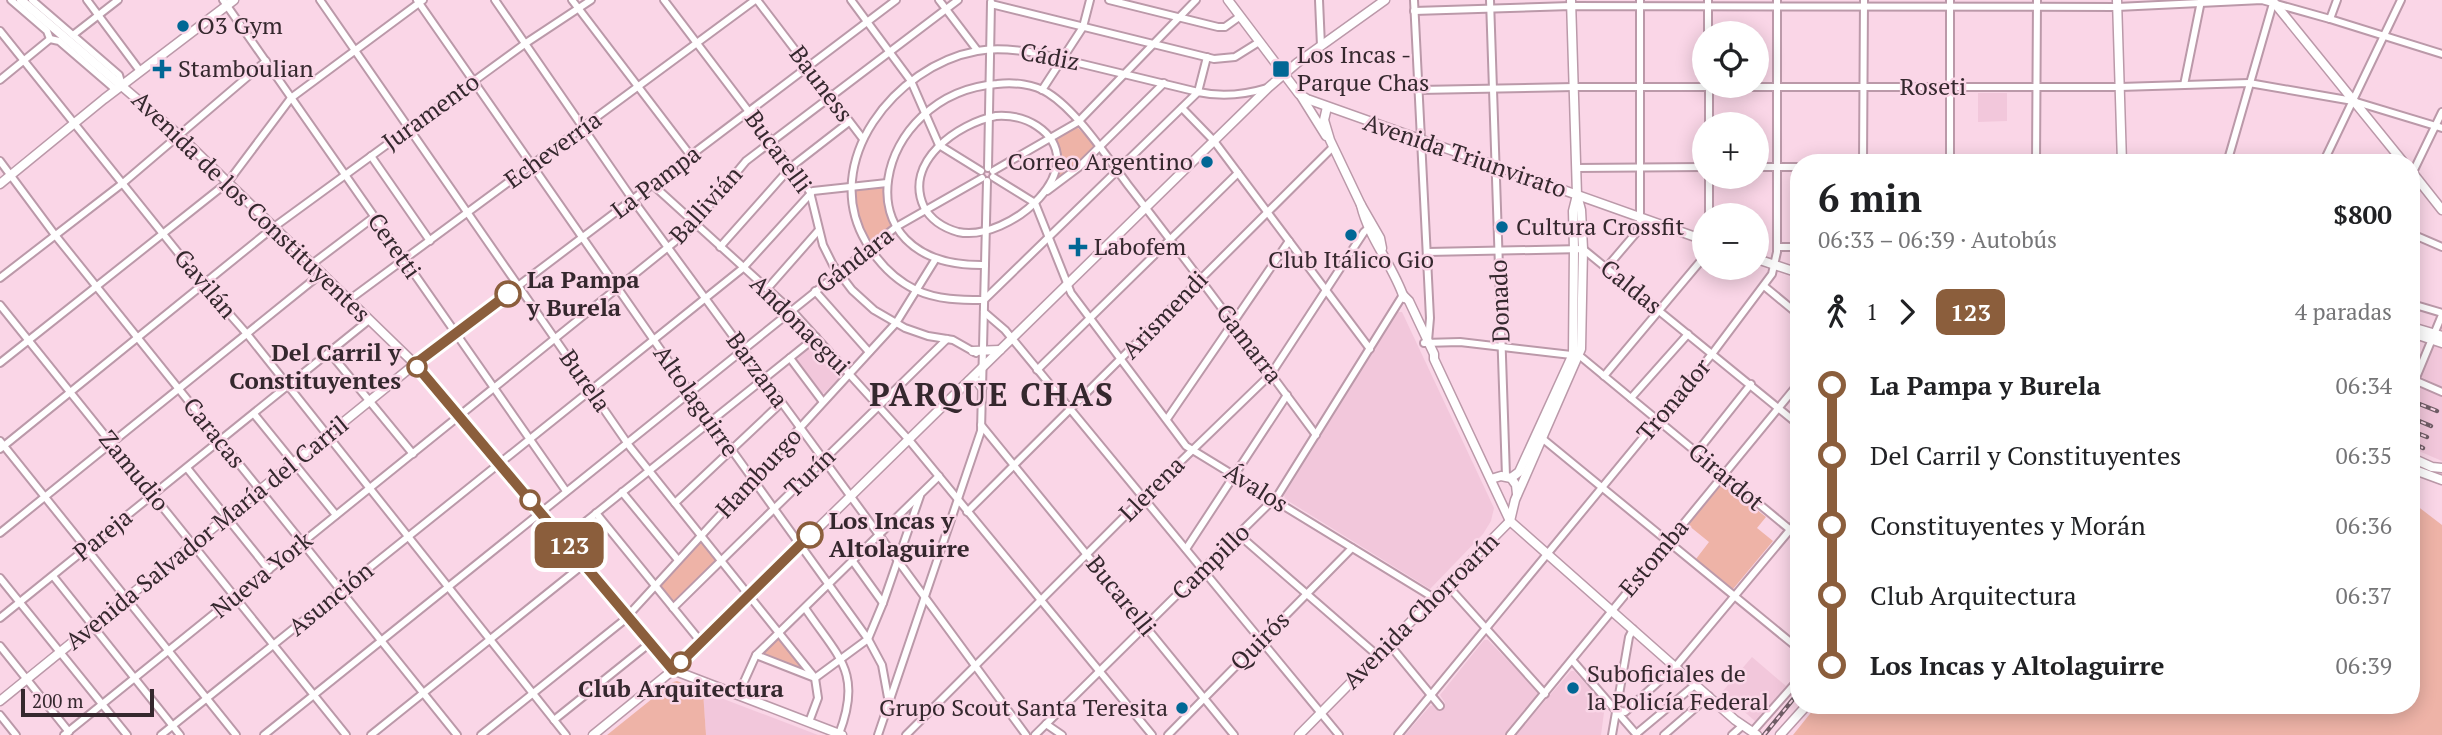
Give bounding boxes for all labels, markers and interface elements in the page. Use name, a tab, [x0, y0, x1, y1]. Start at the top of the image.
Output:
place label: O3 Gym	[197, 9, 283, 41]
marker: O3 Gym	[175, 18, 191, 34]
map controls	[1692, 21, 1769, 280]
button: locate	[1692, 21, 1769, 98]
street label: Cádiz	[1018, 35, 1083, 77]
place label: Los Incas - Parque Chas	[1297, 38, 1430, 98]
street label: Bauness	[783, 39, 861, 128]
place label: Stamboulian	[178, 52, 314, 84]
marker: Stamboulian	[152, 59, 172, 79]
marker: Los Incas - Parque Chas	[1271, 59, 1291, 79]
street label: Juramento	[375, 65, 485, 157]
street label: Roseti	[1900, 70, 1966, 102]
street label: Avenida de los Constituyentes	[125, 84, 378, 329]
street label: Echeverría	[498, 103, 607, 195]
street label: Bucarelli	[738, 104, 820, 199]
street label: Avenida Triunvirato	[1360, 105, 1571, 205]
button: +	[1692, 112, 1769, 189]
street label: La Pampa	[604, 137, 707, 225]
place label: Correo Argentino	[1007, 145, 1193, 177]
marker: Correo Argentino	[1199, 154, 1215, 170]
street label: Ballivián	[662, 159, 749, 250]
text: 6 min	[1818, 173, 1922, 223]
text: $800	[2333, 197, 2392, 231]
button: −	[1692, 203, 1769, 280]
street label: Ceretti	[361, 206, 429, 285]
place label: Cultura Crossfit	[1516, 210, 1684, 242]
street label: Gándara	[809, 219, 900, 299]
marker: Cultura Crossfit	[1494, 219, 1510, 235]
text: 06:33 – 06:39 · Autobús	[1818, 224, 2057, 255]
marker: Club Itálico Gio	[1343, 227, 1359, 243]
place label: Labofem	[1094, 230, 1186, 262]
marker: Labofem	[1068, 237, 1088, 257]
street label: Gavilán	[167, 242, 244, 325]
place label: Club Itálico Gio	[1268, 243, 1434, 275]
street label: Caldas	[1594, 252, 1669, 321]
street label: Donado	[1482, 259, 1516, 343]
place label: La Pampa y Burela	[526, 263, 640, 323]
street label: Arismendi	[1114, 263, 1214, 365]
street label: Andonaegui	[744, 267, 858, 381]
marker: La Pampa y Burela	[495, 281, 521, 307]
icon: walk	[1818, 293, 1856, 331]
icon: forward	[1888, 293, 1926, 331]
text: 1	[1866, 296, 1878, 327]
text: 123	[1950, 296, 1991, 328]
text: 4 paradas	[2295, 296, 2392, 327]
street label: Gamarra	[1209, 297, 1290, 390]
street label: Barzana	[720, 325, 796, 414]
place label: Del Carril y Constituyentes	[229, 336, 402, 396]
street label: Altolaguirre	[647, 338, 747, 463]
street label: Burela	[553, 343, 619, 418]
street label: Tronador	[1629, 351, 1718, 447]
marker: Del Carril y Constituyentes	[407, 357, 427, 377]
text: La Pampa y Burela	[1870, 368, 2101, 402]
text: 06:34	[2335, 370, 2392, 401]
district label: PARQUE CHAS	[869, 373, 1115, 415]
street label: Caracas	[176, 390, 253, 475]
street label: Avenida Salvador María del Carril	[58, 408, 355, 657]
street label: Hamburgo	[708, 420, 808, 524]
street label: Zamudio	[92, 423, 177, 517]
street label: Girardot	[1682, 435, 1771, 517]
text: Del Carril y Constituyentes	[1870, 438, 2181, 472]
street label: Turín	[777, 440, 841, 504]
text: 06:35	[2335, 440, 2392, 471]
street label: Llerena	[1112, 449, 1191, 528]
street label: Ávalos	[1218, 455, 1295, 519]
unlabelled marker	[520, 490, 540, 510]
street label: Pareja	[66, 501, 138, 568]
place label: Los Incas y Altolaguirre	[829, 504, 970, 564]
text: Constituyentes y Morán	[1870, 508, 2146, 542]
text: 06:36	[2335, 510, 2392, 541]
street label: Estomba	[1611, 512, 1695, 603]
street label: Campillo	[1164, 516, 1256, 606]
line badge: 123	[529, 522, 609, 568]
marker: Los Incas y Altolaguirre	[797, 522, 823, 548]
street label: Nueva York	[204, 523, 319, 625]
street label: Avenida Chorroarín	[1335, 525, 1505, 695]
text: 123	[549, 529, 589, 561]
street label: Bucarelli	[1080, 548, 1164, 642]
street label: Asunción	[281, 554, 380, 642]
text: Club Arquitectura	[1870, 578, 2077, 612]
text: 06:37	[2335, 580, 2392, 611]
street label: Quirós	[1223, 604, 1296, 677]
text: Los Incas y Altolaguirre	[1870, 648, 2164, 682]
text: 06:39	[2335, 650, 2392, 681]
marker: Club Arquitectura	[671, 652, 691, 672]
place label: Suboficiales de la Policía Federal	[1587, 657, 1769, 717]
place label: Club Arquitectura	[578, 672, 785, 704]
marker: Suboficiales de la Policía Federal	[1565, 680, 1581, 696]
scale bar	[21, 686, 154, 718]
text: 200 m	[32, 688, 83, 713]
place label: Grupo Scout Santa Teresita	[879, 691, 1168, 723]
marker: Grupo Scout Santa Teresita	[1174, 700, 1190, 716]

